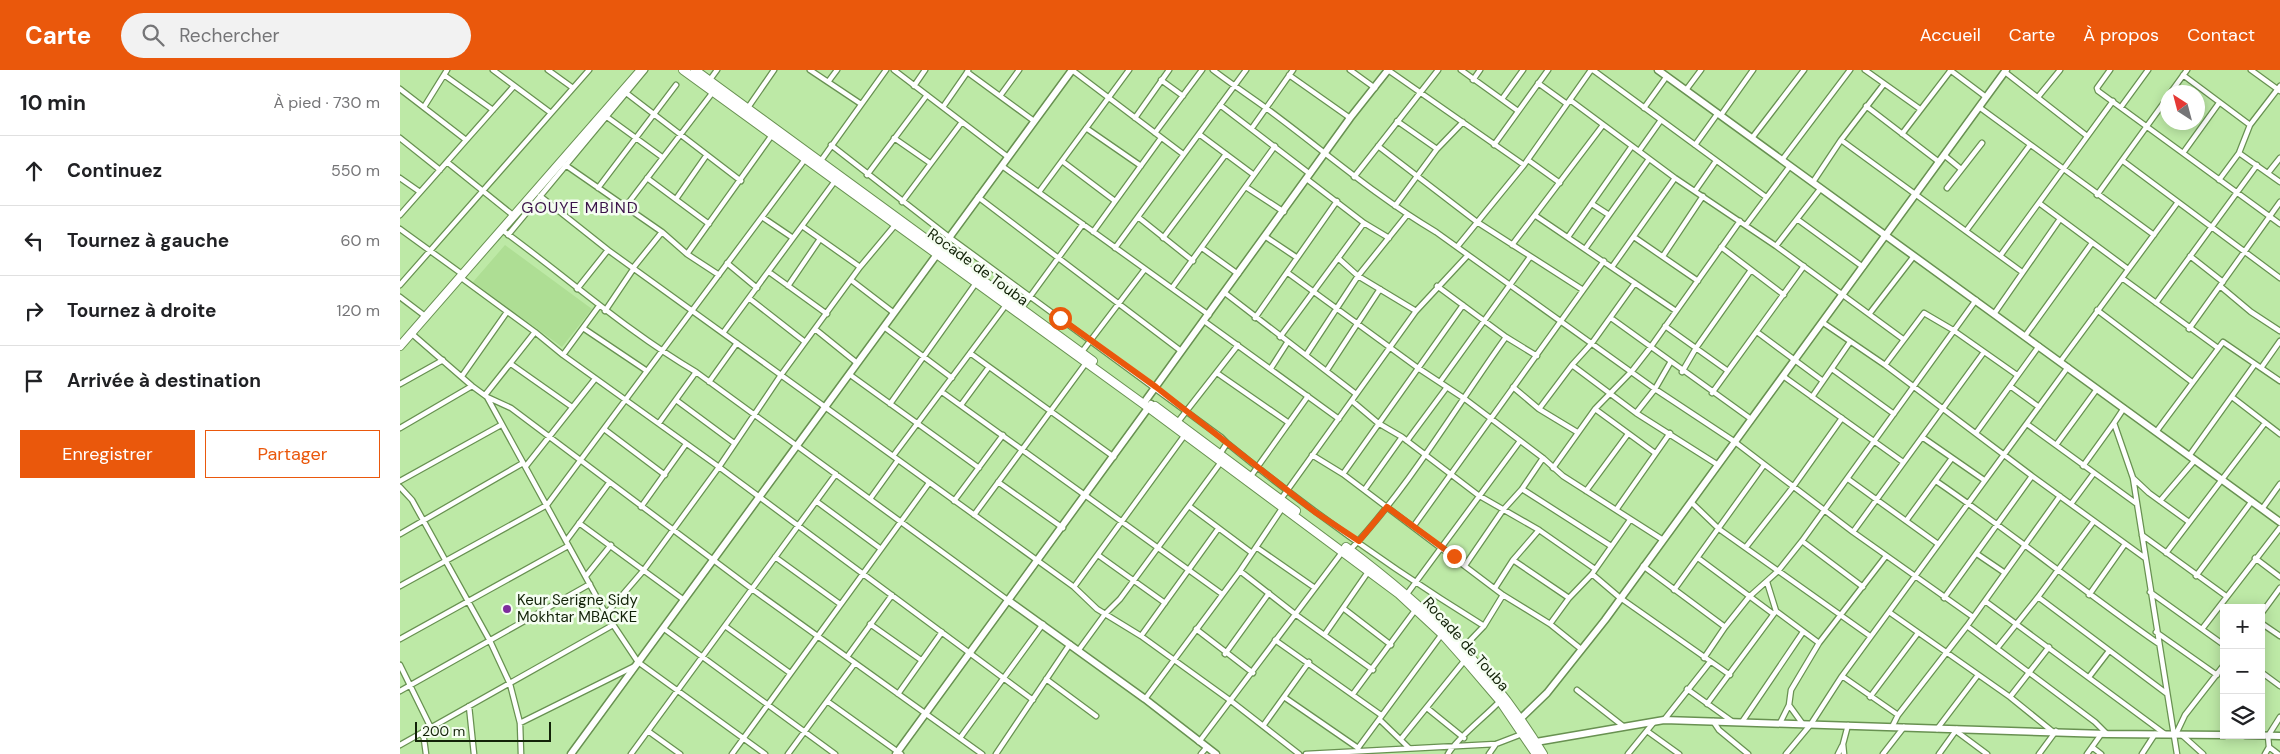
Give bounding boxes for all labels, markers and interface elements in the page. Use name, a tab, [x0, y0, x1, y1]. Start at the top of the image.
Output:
search box	[121, 13, 471, 58]
text: Carte	[25, 20, 91, 51]
icon: search	[139, 21, 167, 49]
text: Rechercher	[179, 23, 280, 48]
text: Accueil	[1920, 23, 1981, 47]
text: Carte	[2009, 23, 2055, 47]
text: À propos	[2083, 23, 2159, 47]
text: Contact	[2187, 23, 2255, 47]
north arrow	[2160, 85, 2205, 130]
text: 10 min	[20, 89, 86, 117]
text: À pied · 730 m	[273, 92, 380, 113]
icon: ahead	[20, 157, 48, 185]
text: Continuez	[67, 158, 162, 183]
text: 550 m	[331, 160, 380, 181]
district label: GOUYE MBIND	[521, 197, 639, 218]
street label: Rocade de Touba	[924, 224, 1032, 310]
icon: left	[20, 227, 48, 255]
text: Tournez à gauche	[67, 228, 229, 253]
text: 60 m	[340, 230, 380, 251]
icon: right	[20, 297, 48, 325]
text: Tournez à droite	[67, 298, 217, 323]
text: 120 m	[336, 300, 380, 321]
route start	[1049, 307, 1072, 330]
icon: arrive	[20, 367, 48, 395]
text: Arrivée à destination	[67, 368, 261, 393]
button: Enregistrer	[20, 430, 195, 478]
button: Partager	[205, 430, 380, 478]
route end	[1443, 545, 1466, 568]
place label: Keur Serigne Sidy Mokhtar MBACKE	[517, 590, 638, 627]
street label: Rocade de Touba	[1418, 593, 1514, 695]
marker: Keur Serigne Sidy Mokhtar MBACKE	[501, 603, 513, 615]
map controls	[2220, 604, 2265, 739]
button: +	[2220, 604, 2265, 649]
button: −	[2220, 649, 2265, 694]
button: layers	[2220, 694, 2265, 739]
scale bar	[415, 719, 551, 742]
text: 200 m	[422, 722, 465, 740]

